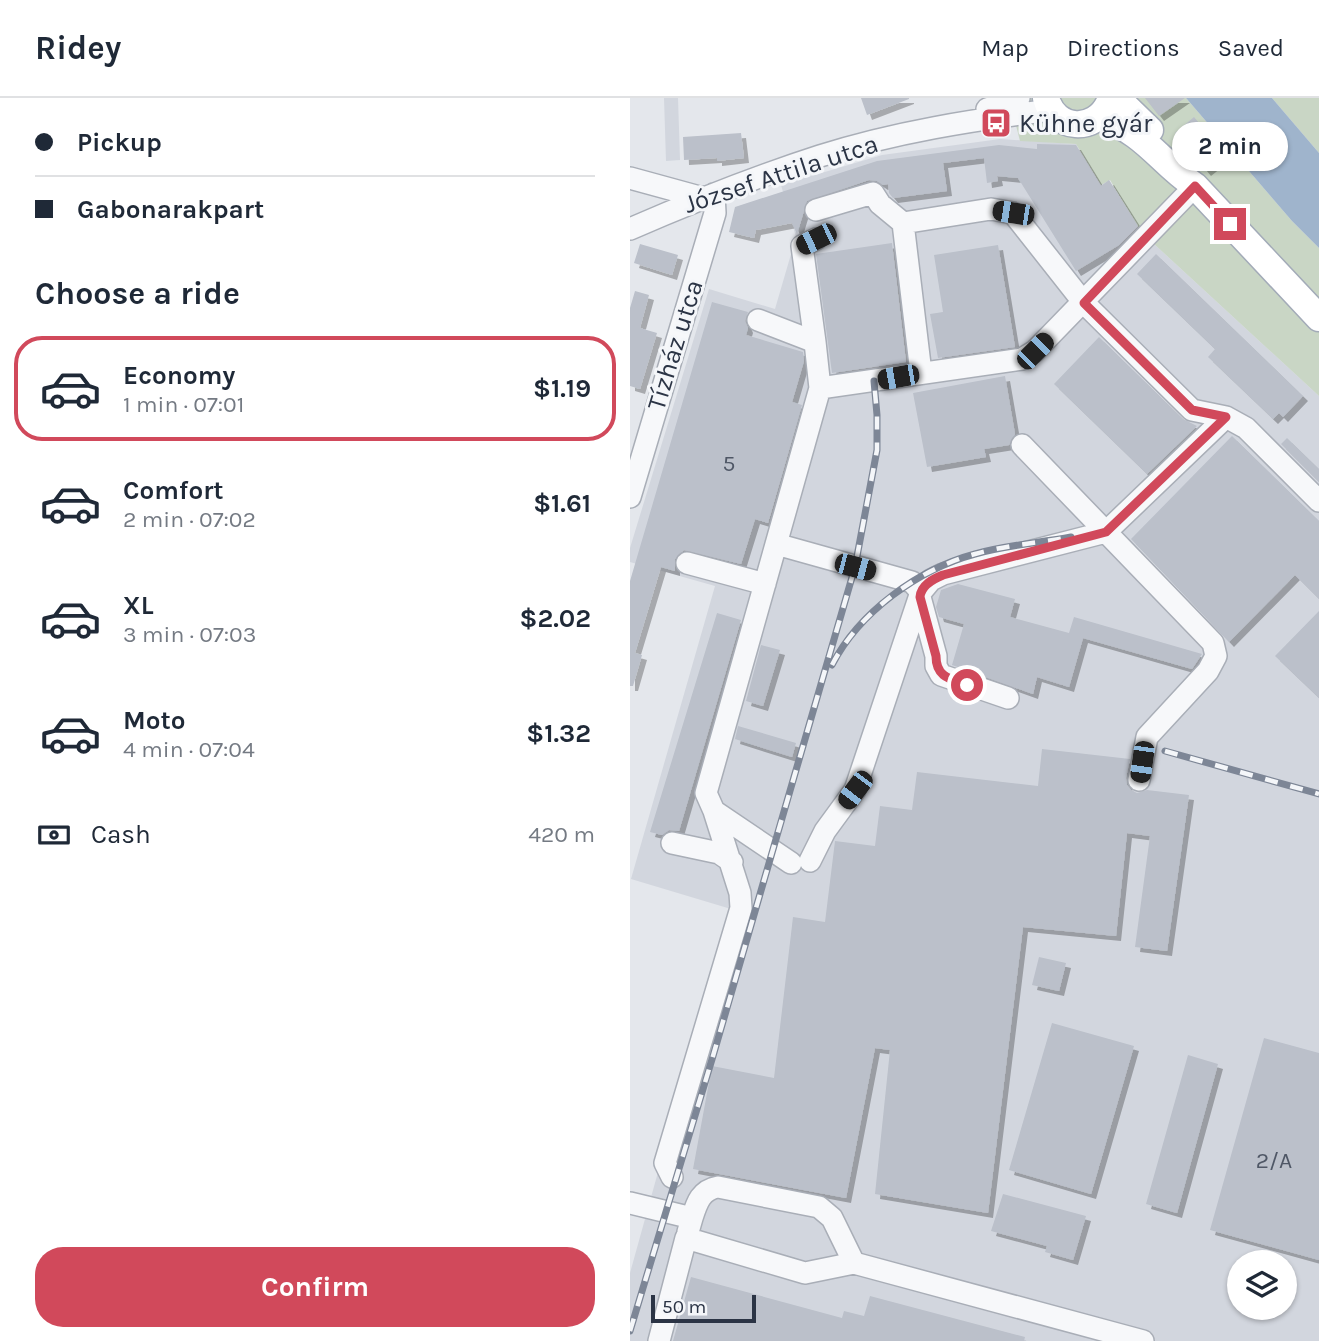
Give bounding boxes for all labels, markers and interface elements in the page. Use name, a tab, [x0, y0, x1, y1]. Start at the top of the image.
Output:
text: Ridey	[35, 29, 121, 67]
text: Map	[981, 34, 1029, 62]
text: Directions	[1067, 34, 1180, 62]
text: Saved	[1218, 34, 1284, 62]
bus stop icon: Kühne gyár	[979, 106, 1013, 140]
place label: Kühne gyár	[1019, 108, 1153, 139]
callout: 2 min	[1172, 122, 1288, 172]
text: Pickup	[77, 127, 162, 158]
street label: József Attila utca	[680, 128, 882, 220]
text: 2 min	[1198, 133, 1262, 160]
text: Gabonarakpart	[77, 194, 264, 225]
car	[991, 199, 1036, 227]
route end	[1214, 208, 1246, 240]
car	[793, 220, 840, 258]
text: Choose a ride	[35, 275, 240, 312]
street label: Tízház utca	[640, 276, 710, 414]
car	[1013, 329, 1058, 373]
icon: car	[39, 357, 102, 420]
text: Economy	[123, 360, 235, 391]
car	[876, 363, 921, 391]
text: $1.19	[533, 373, 591, 404]
text: 1 min · 07:01	[123, 391, 244, 418]
house number: 5	[723, 450, 735, 477]
icon: car	[39, 472, 102, 535]
text: Comfort	[123, 475, 224, 506]
text: $1.61	[533, 488, 591, 519]
text: 2 min · 07:02	[123, 506, 256, 533]
car	[832, 551, 879, 583]
icon: car	[39, 587, 102, 650]
text: XL	[123, 590, 154, 621]
text: $2.02	[520, 603, 591, 634]
text: 3 min · 07:03	[123, 621, 256, 648]
route start	[951, 669, 983, 701]
icon: car	[39, 702, 102, 765]
text: Moto	[123, 705, 185, 736]
text: $1.32	[526, 718, 591, 749]
text: 4 min · 07:04	[123, 736, 255, 763]
car	[1129, 740, 1156, 784]
car	[834, 767, 877, 813]
icon: cash	[35, 816, 73, 854]
text: Cash	[91, 819, 151, 850]
text: 420 m	[528, 821, 595, 848]
house number: 2/A	[1256, 1147, 1292, 1174]
button: Confirm	[35, 1247, 595, 1327]
map controls	[1227, 1250, 1297, 1320]
button: layers	[1227, 1250, 1297, 1320]
scale bar	[651, 1292, 756, 1324]
text: 50 m	[662, 1296, 706, 1318]

